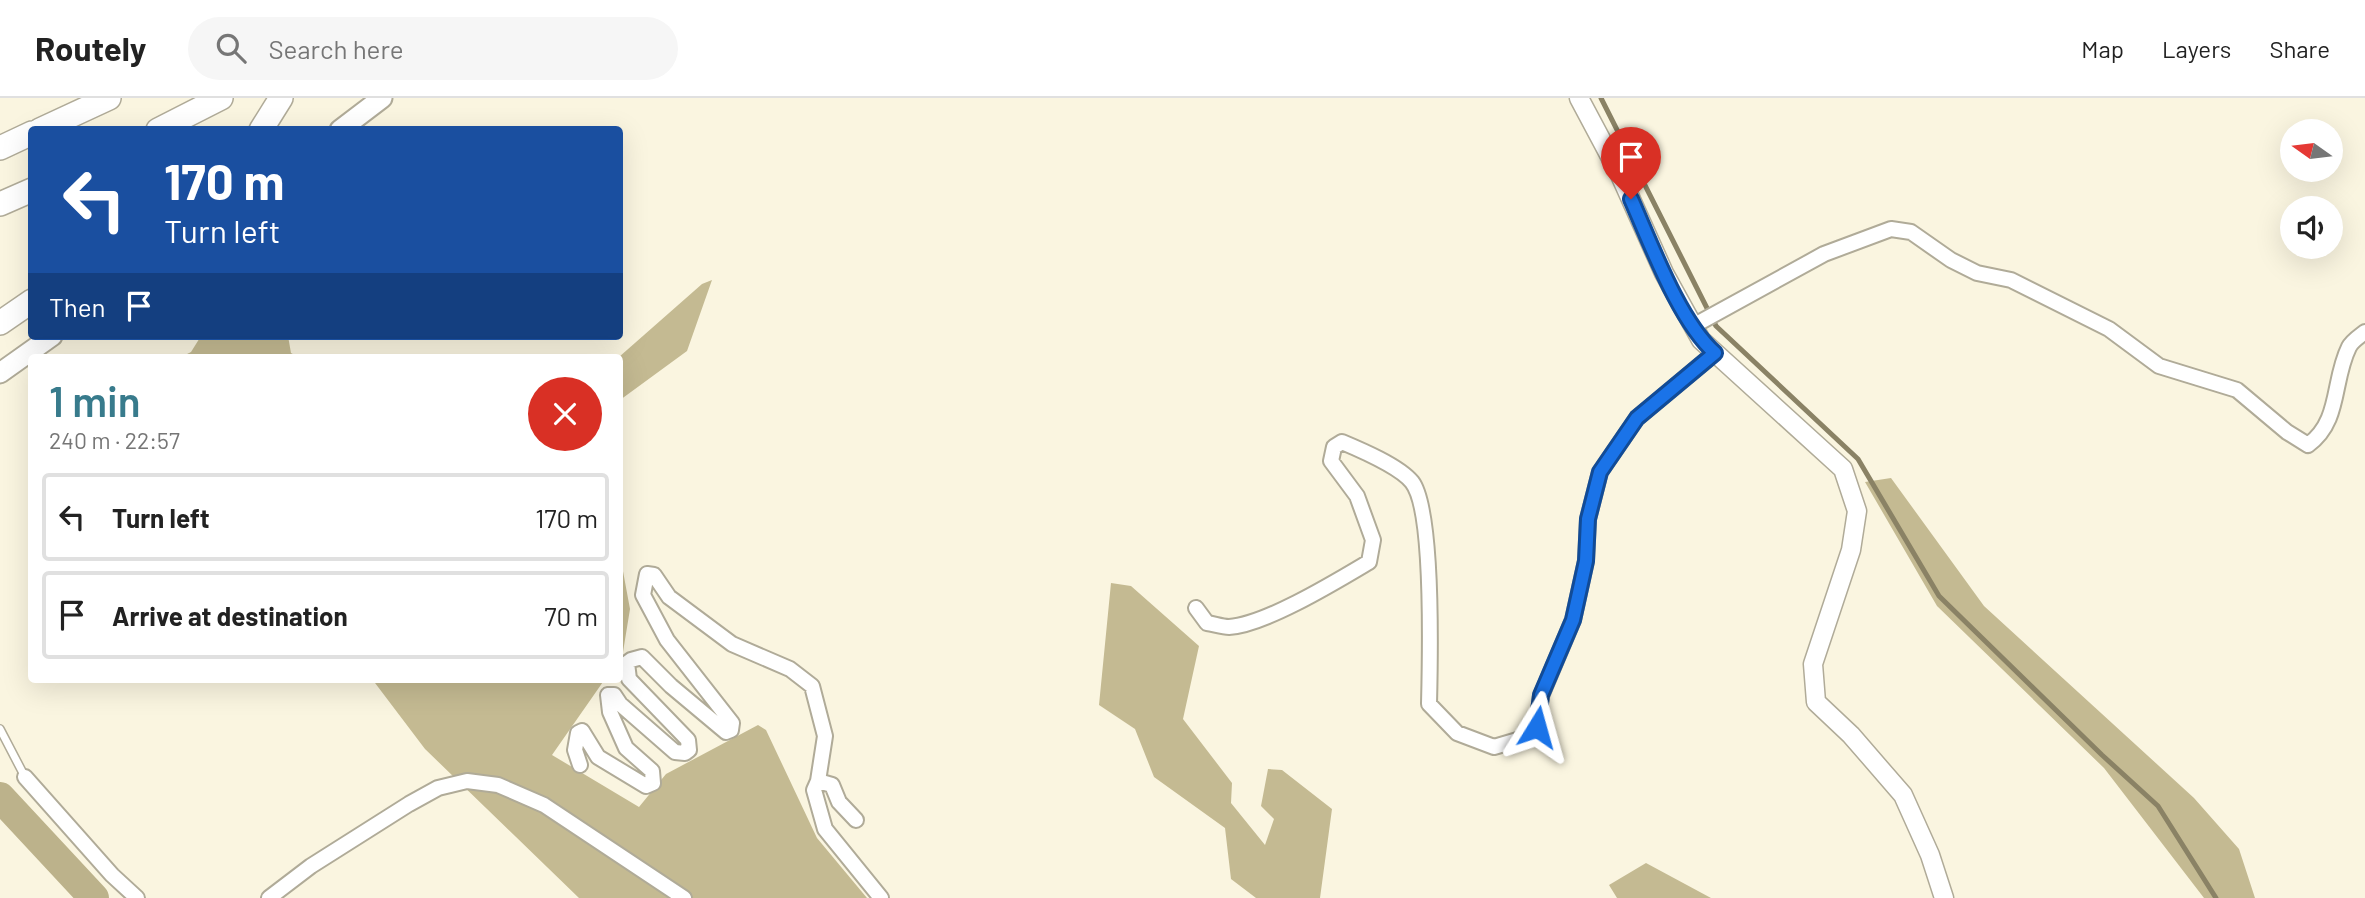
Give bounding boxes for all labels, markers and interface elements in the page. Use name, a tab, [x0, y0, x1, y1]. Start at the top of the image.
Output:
search box	[188, 17, 678, 80]
text: Routely	[35, 28, 146, 68]
icon: search	[212, 29, 250, 67]
text: Search here	[268, 33, 404, 64]
text: Map	[2081, 34, 2124, 63]
text: Layers	[2162, 34, 2231, 63]
text: Share	[2269, 34, 2330, 63]
north arrow	[2280, 119, 2343, 182]
map controls	[2280, 119, 2343, 259]
pin	[1601, 127, 1661, 199]
icon: arrive	[1612, 138, 1650, 176]
text: 170 m	[164, 151, 284, 210]
icon: left	[49, 154, 140, 245]
button: sound	[2280, 196, 2343, 259]
text: Turn left	[164, 211, 281, 249]
icon: arrive	[120, 287, 158, 325]
text: Then	[49, 291, 106, 322]
text: 1 min	[49, 375, 141, 425]
button: close	[528, 377, 602, 451]
text: 240 m · 22:57	[49, 426, 180, 454]
icon: left	[53, 498, 91, 536]
text: Turn left	[112, 502, 210, 533]
text: 170 m	[535, 502, 598, 533]
icon: arrive	[53, 596, 91, 634]
text: Arrive at destination	[112, 600, 348, 631]
text: 70 m	[544, 600, 598, 631]
position arrow	[1500, 690, 1574, 764]

